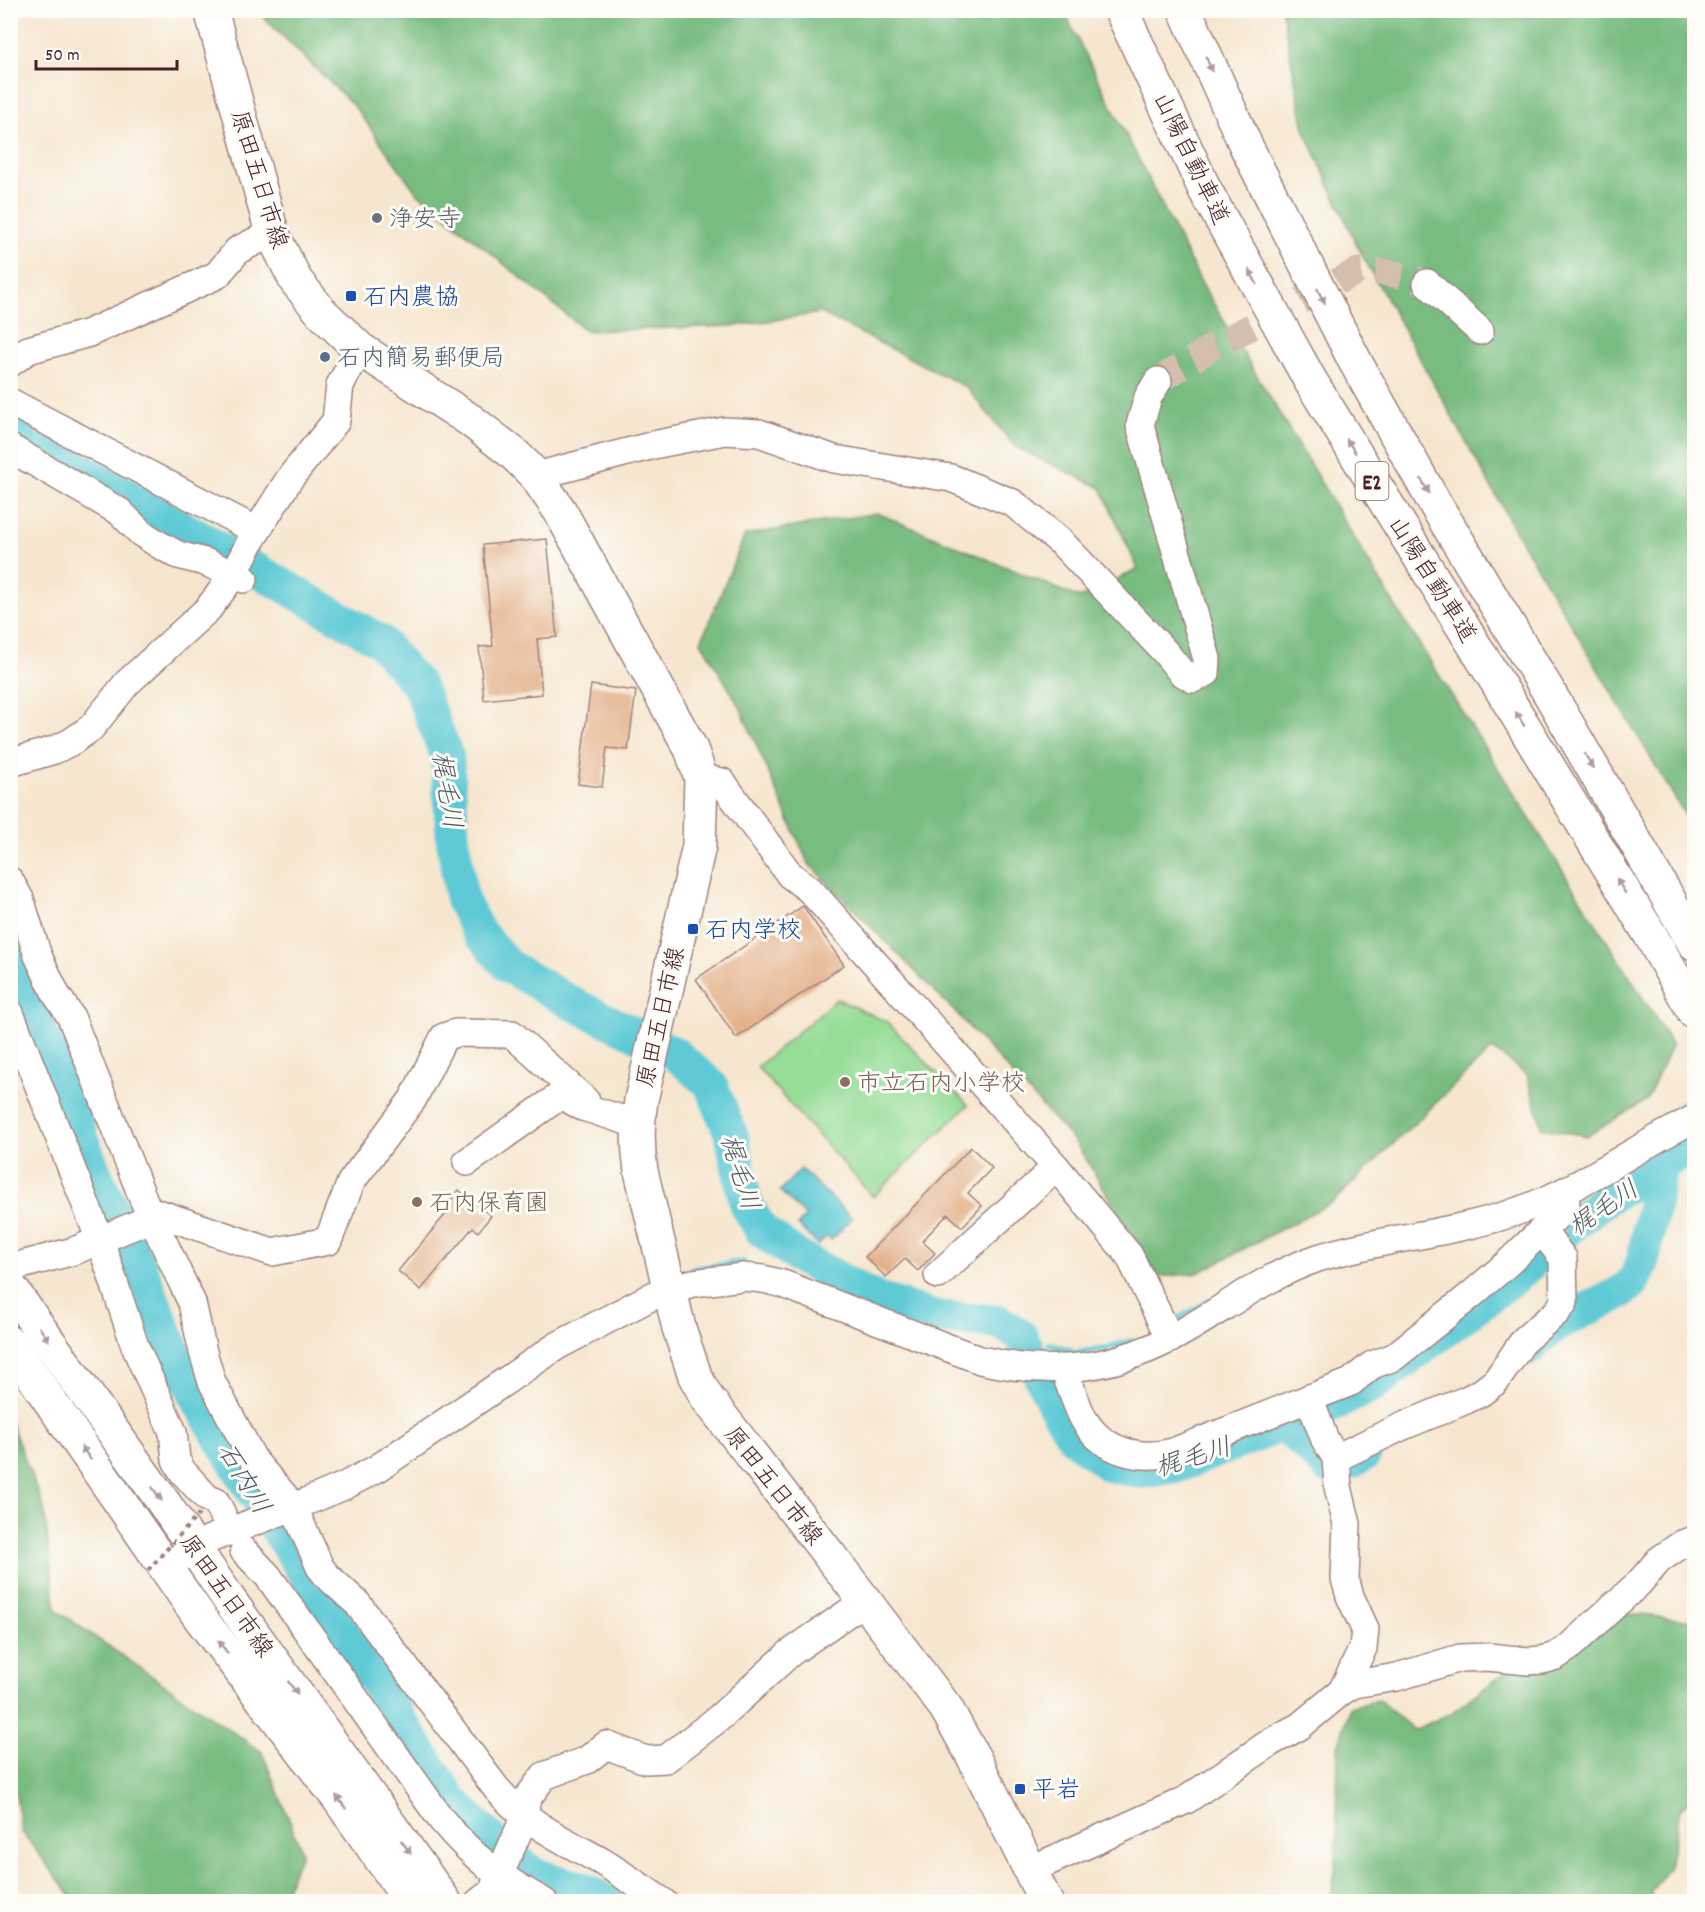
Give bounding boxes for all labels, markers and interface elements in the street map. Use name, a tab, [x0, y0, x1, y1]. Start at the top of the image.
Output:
scale bar	[36, 33, 177, 71]
text: 50 m	[45, 44, 80, 69]
one-way arrow	[1204, 55, 1213, 72]
street label: 山陽自動車道	[1142, 87, 1236, 231]
street label: 原田五日市線	[220, 106, 294, 254]
place label: 浄安寺	[389, 204, 461, 238]
marker: 浄安寺	[370, 211, 384, 225]
one-way arrow	[1248, 269, 1259, 285]
place label: 石内農協	[363, 282, 459, 316]
one-way arrow	[1316, 288, 1325, 305]
marker: 石内農協	[344, 289, 358, 303]
place label: 石内簡易郵便局	[337, 343, 505, 377]
marker: 石内簡易郵便局	[318, 350, 332, 364]
one-way arrow	[1345, 438, 1356, 454]
road number: E2	[1356, 462, 1388, 500]
one-way arrow	[1419, 477, 1429, 494]
street label: 山陽自動車道	[1378, 511, 1483, 651]
one-way arrow	[1514, 711, 1525, 727]
water label: 梶毛川	[420, 749, 469, 832]
one-way arrow	[1584, 753, 1594, 770]
one-way arrow	[1615, 878, 1626, 894]
place label: 石内学校	[705, 915, 801, 949]
marker: 石内学校	[686, 922, 700, 936]
street label: 原田五日市線	[630, 944, 696, 1092]
place label: 市立石内小学校	[857, 1068, 1025, 1102]
marker: 市立石内小学校	[838, 1075, 852, 1089]
water label: 梶毛川	[709, 1130, 767, 1216]
water label: 梶毛川	[1562, 1173, 1648, 1247]
place label: 石内保育園	[429, 1188, 549, 1222]
marker: 石内保育園	[410, 1195, 424, 1209]
one-way arrow	[38, 1326, 50, 1342]
street label: 原田五日市線	[714, 1420, 829, 1554]
water label: 梶毛川	[1151, 1430, 1237, 1488]
water label: 石内川	[206, 1437, 278, 1523]
one-way arrow	[80, 1446, 92, 1462]
one-way arrow	[151, 1485, 163, 1501]
street label: 原田五日市線	[169, 1528, 280, 1665]
one-way arrow	[217, 1639, 229, 1655]
one-way arrow	[286, 1681, 298, 1696]
place label: 平岩	[1032, 1775, 1080, 1809]
marker: 平岩	[1013, 1782, 1027, 1796]
one-way arrow	[335, 1795, 347, 1811]
one-way arrow	[400, 1838, 412, 1854]

